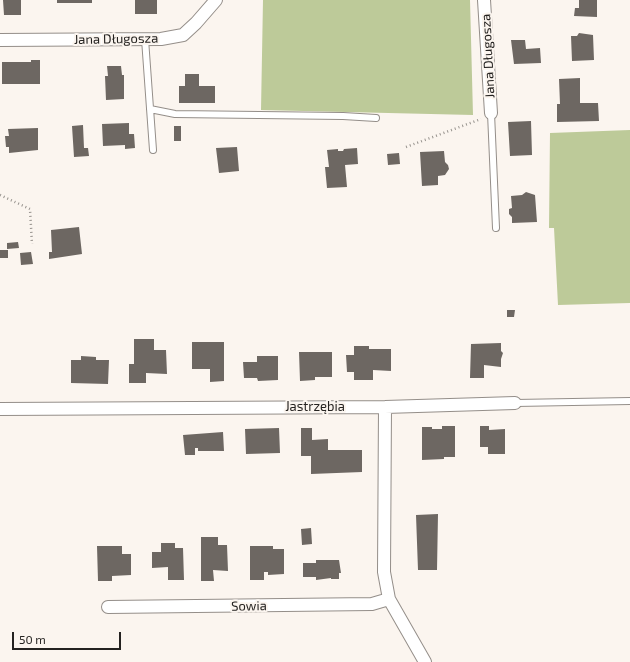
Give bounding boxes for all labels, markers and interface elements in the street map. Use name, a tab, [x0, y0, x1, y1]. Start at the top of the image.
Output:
street label: Jana Długosza	[478, 13, 498, 99]
street label: Jana Długosza	[74, 30, 158, 48]
street label: Jastrzębia	[285, 399, 345, 415]
street label: Sowia	[231, 598, 267, 614]
scale bar	[14, 624, 123, 650]
text: 50 m	[19, 632, 46, 646]

